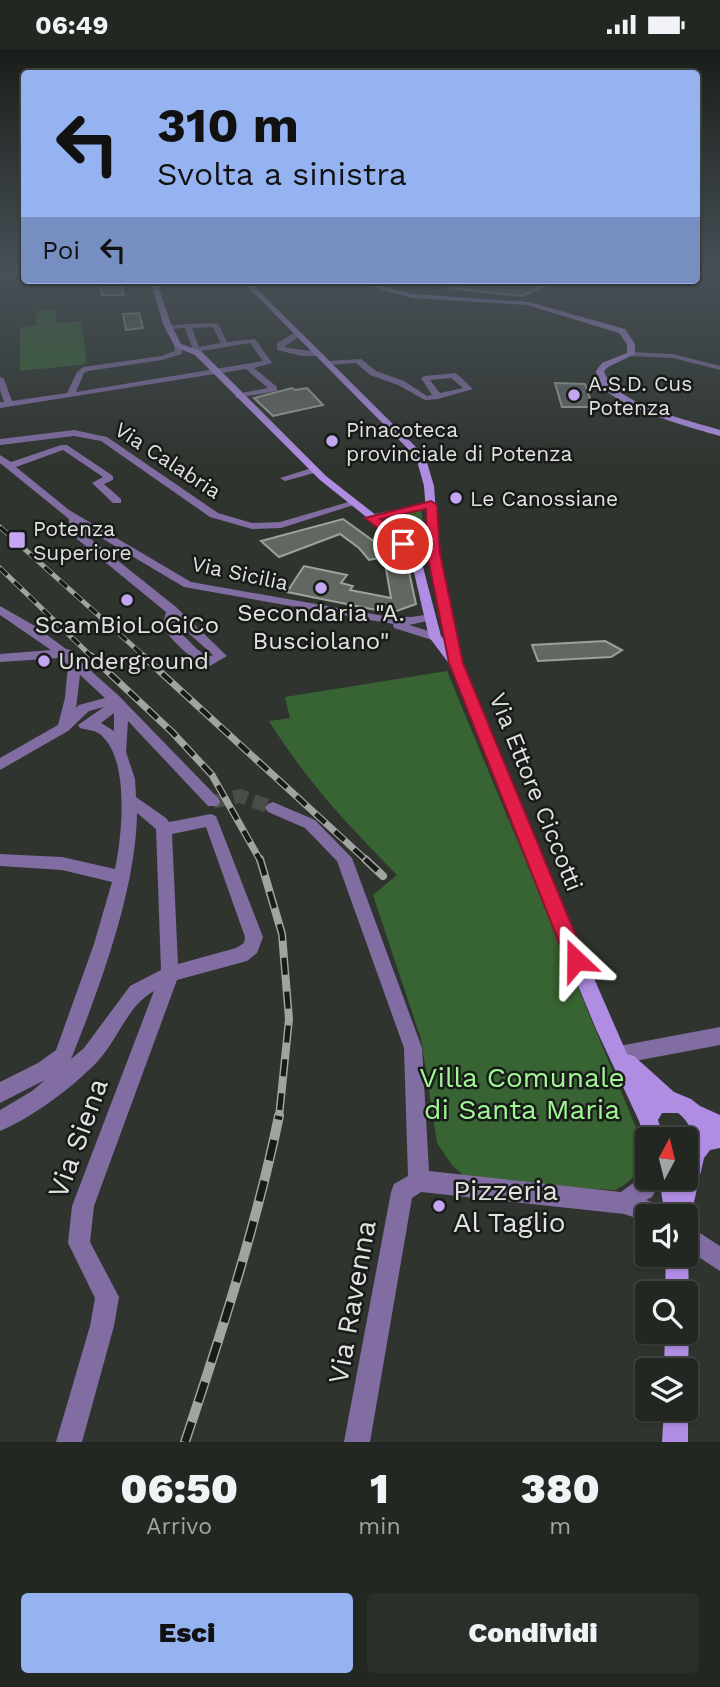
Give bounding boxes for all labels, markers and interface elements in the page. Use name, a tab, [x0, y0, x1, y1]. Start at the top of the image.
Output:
text: 06:49	[35, 10, 108, 40]
text: 310 m	[157, 96, 299, 154]
icon: left	[42, 98, 133, 189]
text: Svolta a sinistra	[157, 155, 407, 193]
icon: left	[94, 231, 132, 269]
text: Poi	[42, 235, 80, 265]
place label: A.S.D. Cus Potenza	[588, 371, 692, 420]
marker: A.S.D. Cus Potenza	[566, 387, 582, 403]
street label: Via Calabria	[110, 416, 226, 504]
place label: Pinacoteca provinciale di Potenza	[346, 417, 573, 466]
marker: Pinacoteca provinciale di Potenza	[324, 433, 340, 449]
place label: Le Canossiane	[470, 486, 618, 511]
marker: Le Canossiane	[448, 490, 464, 506]
pin	[373, 514, 433, 574]
place label: Potenza Superiore	[33, 516, 132, 565]
icon: arrive	[384, 525, 422, 563]
marker: Potenza Superiore	[7, 530, 27, 550]
street label: Via Sicilia	[189, 551, 291, 595]
marker: Secondaria "A. Busciolano"	[313, 580, 329, 596]
marker: ScamBioLoGiCo	[119, 592, 135, 608]
place label: Secondaria "A. Busciolano"	[237, 599, 405, 655]
place label: ScamBioLoGiCo	[35, 611, 219, 639]
place label: Underground	[58, 647, 209, 675]
marker: Underground	[36, 653, 52, 669]
street label: Via Ettore Ciccotti	[483, 689, 589, 895]
position arrow	[539, 923, 613, 997]
park label: Villa Comunale di Santa Maria	[419, 1061, 625, 1126]
street label: Via Siena	[41, 1074, 115, 1202]
north arrow	[635, 1127, 698, 1190]
map controls	[635, 1127, 698, 1421]
place label: Pizzeria Al Taglio	[453, 1174, 566, 1239]
marker: Pizzeria Al Taglio	[431, 1198, 447, 1214]
button: sound	[635, 1204, 698, 1267]
street label: Via Ravenna	[321, 1217, 383, 1386]
button: search	[635, 1281, 698, 1344]
button: layers	[635, 1358, 698, 1421]
text: 06:50	[120, 1464, 238, 1513]
text: 1	[370, 1464, 389, 1513]
text: 380	[521, 1464, 600, 1513]
text: Arrivo	[146, 1513, 212, 1540]
text: min	[358, 1513, 401, 1540]
text: m	[549, 1513, 571, 1540]
button: Esci	[21, 1593, 353, 1673]
button: Condividi	[367, 1593, 699, 1673]

